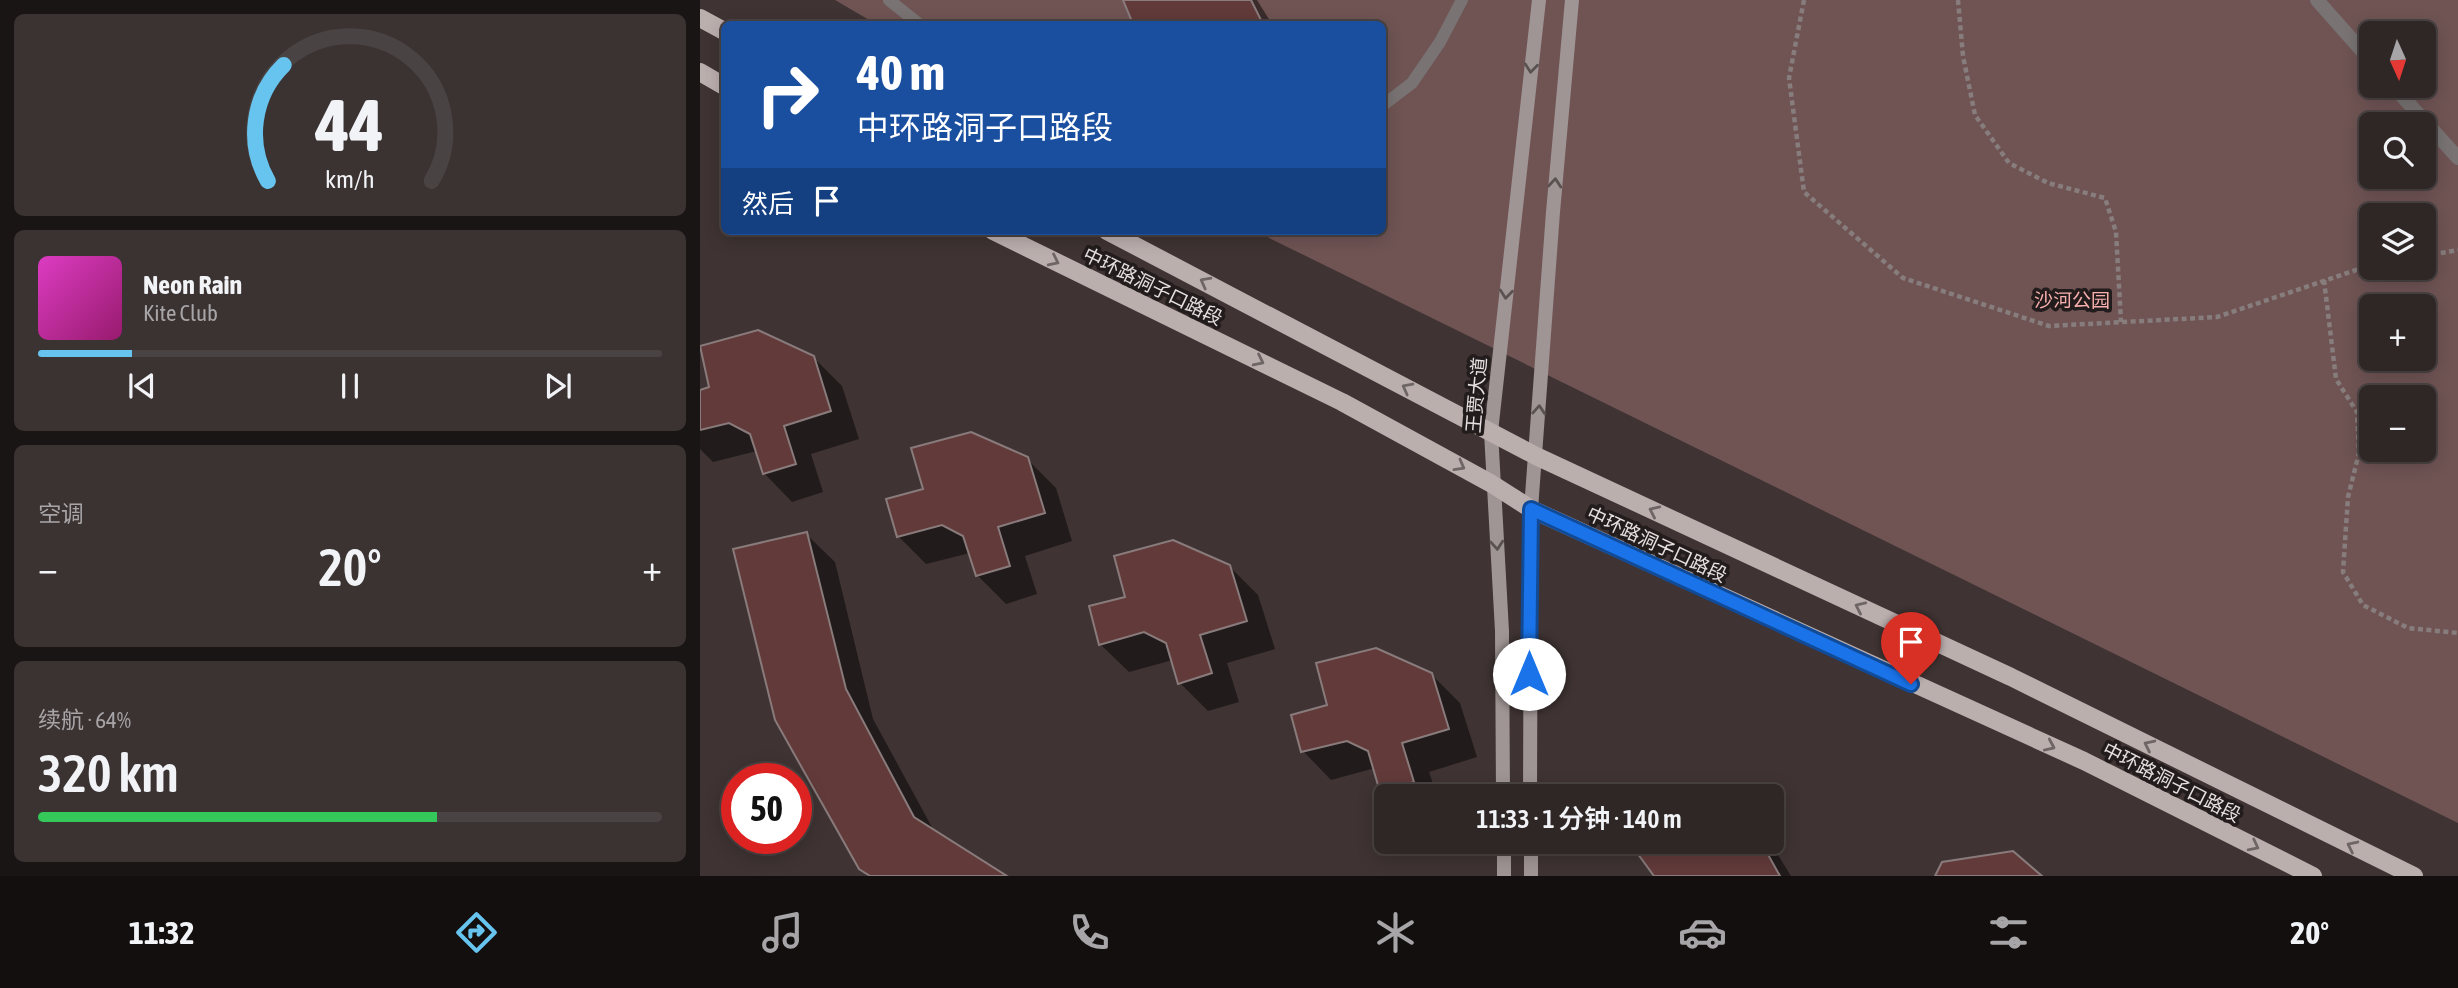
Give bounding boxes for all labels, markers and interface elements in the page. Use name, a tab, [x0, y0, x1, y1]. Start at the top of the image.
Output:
north arrow	[2359, 21, 2436, 98]
map controls	[2359, 21, 2436, 462]
text: 40 m	[857, 44, 945, 100]
icon: right	[742, 49, 833, 140]
one-way arrow	[1524, 62, 1539, 74]
text: 44	[315, 83, 384, 166]
text: 中环路洞子口路段	[857, 109, 1113, 146]
button: search	[2359, 112, 2436, 189]
text: km/h	[325, 165, 375, 193]
one-way arrow	[1547, 177, 1562, 188]
icon: arrive	[808, 182, 846, 220]
text: 然后	[742, 189, 794, 219]
button: layers	[2359, 203, 2436, 280]
street label: 中环路洞子口路段	[1080, 243, 1226, 329]
one-way arrow	[1047, 253, 1059, 267]
text: Neon Rain	[143, 270, 242, 300]
one-way arrow	[1200, 277, 1212, 291]
one-way arrow	[1499, 288, 1514, 300]
park label: 沙河公园	[2034, 289, 2110, 311]
button: +	[2359, 294, 2436, 371]
text: Kite Club	[143, 300, 218, 326]
one-way arrow	[1252, 352, 1264, 366]
street label: 王贾大道	[1462, 356, 1490, 434]
icon: previous	[123, 367, 161, 405]
icon: pause	[331, 367, 369, 405]
icon: next	[539, 367, 577, 405]
one-way arrow	[1401, 382, 1414, 396]
button: −	[2359, 385, 2436, 462]
one-way arrow	[1531, 404, 1546, 415]
one-way arrow	[1453, 458, 1465, 471]
text: 空调	[38, 501, 84, 527]
street label: 中环路洞子口路段	[1583, 502, 1731, 586]
one-way arrow	[1649, 505, 1661, 519]
text: 20°	[318, 537, 382, 597]
one-way arrow	[1489, 540, 1504, 551]
text: −	[38, 546, 58, 589]
text: +	[642, 546, 662, 589]
one-way arrow	[1855, 601, 1867, 615]
pin	[1881, 612, 1941, 684]
icon: arrive	[1892, 623, 1930, 661]
position arrow	[1492, 637, 1566, 711]
text: 续航 · 64%	[38, 707, 131, 733]
one-way arrow	[2043, 738, 2055, 752]
street label: 中环路洞子口路段	[2099, 738, 2245, 826]
one-way arrow	[2144, 739, 2156, 753]
text: 320 km	[38, 743, 179, 803]
speed limit sign: 50	[721, 763, 812, 854]
text: 11:33 · 1 分钟 · 140 m	[1476, 804, 1682, 834]
one-way arrow	[2247, 838, 2259, 852]
one-way arrow	[2347, 840, 2359, 854]
icon: directions	[452, 908, 501, 957]
icon: music	[758, 908, 807, 957]
icon: phone	[1065, 908, 1114, 957]
icon: climate	[1371, 908, 1420, 957]
icon: car	[1678, 908, 1727, 957]
icon: filters	[1984, 908, 2033, 957]
text: 11:32	[129, 914, 195, 951]
text: 20°	[2290, 914, 2329, 951]

